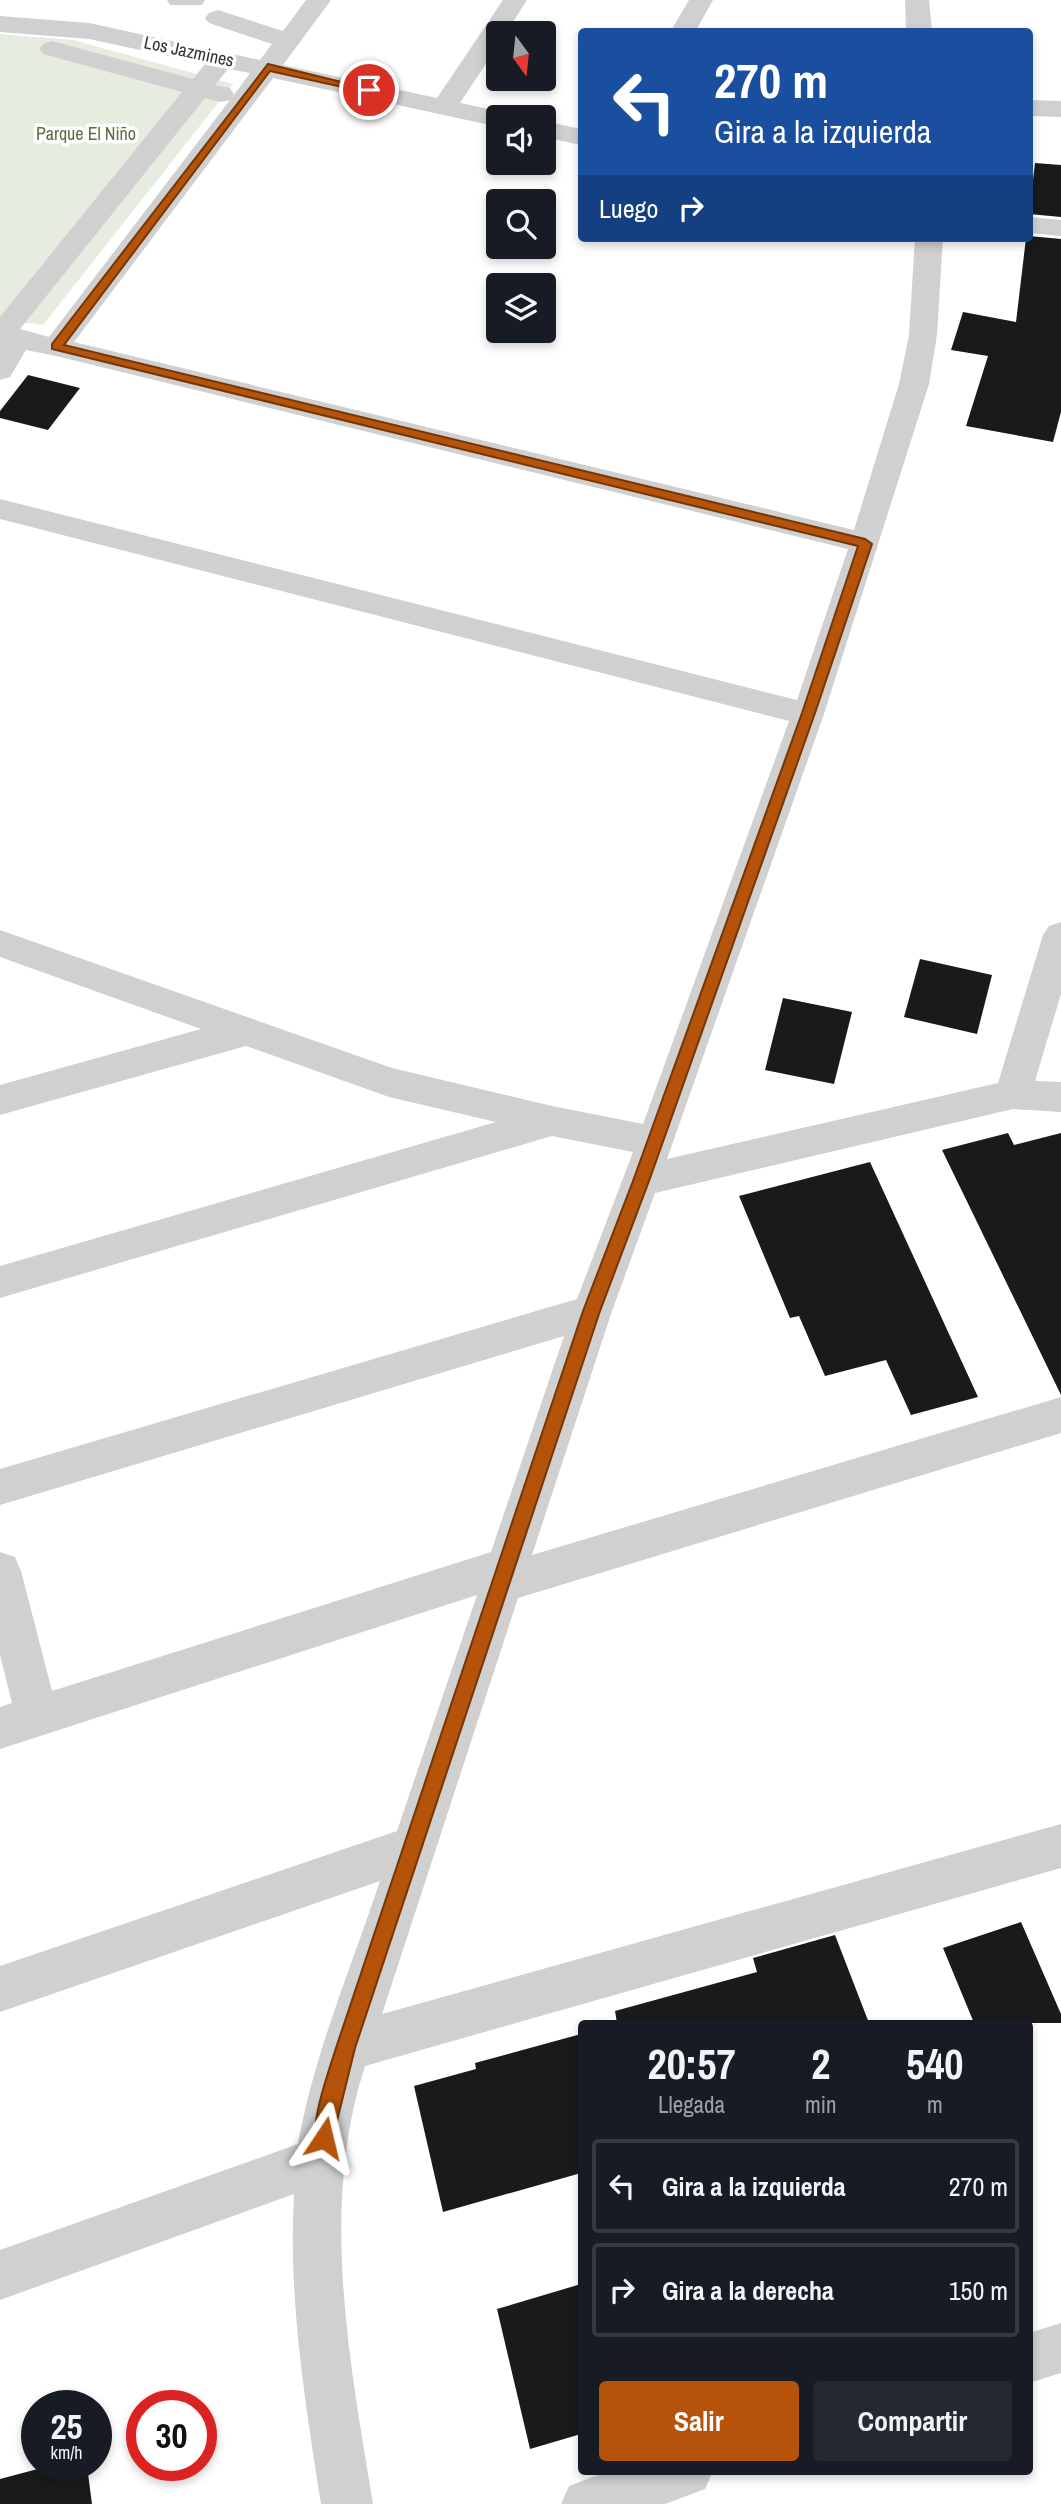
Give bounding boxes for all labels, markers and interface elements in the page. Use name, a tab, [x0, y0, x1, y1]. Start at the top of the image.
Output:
north arrow	[486, 21, 556, 91]
map controls	[486, 21, 556, 343]
street label: Los Jazmines	[142, 29, 236, 73]
text: 270 m	[714, 47, 828, 113]
icon: left	[599, 56, 690, 147]
pin	[339, 60, 399, 120]
icon: arrive	[350, 71, 388, 109]
button: sound	[486, 105, 556, 175]
text: Gira a la izquierda	[714, 110, 931, 153]
park label: Parque El Niño	[36, 121, 136, 146]
button: search	[486, 189, 556, 259]
icon: right	[672, 189, 710, 227]
text: Luego	[599, 191, 658, 226]
button: layers	[486, 273, 556, 343]
text: 20:57	[648, 2036, 736, 2092]
text: 2	[811, 2036, 830, 2092]
text: 540	[906, 2036, 964, 2092]
text: Llegada	[658, 2089, 725, 2120]
text: min	[805, 2089, 837, 2120]
text: m	[927, 2089, 943, 2120]
position arrow	[287, 2101, 361, 2175]
icon: left	[603, 2167, 641, 2205]
text: Gira a la izquierda	[662, 2169, 846, 2204]
text: 270 m	[949, 2169, 1008, 2204]
icon: right	[603, 2271, 641, 2309]
text: Gira a la derecha	[662, 2273, 834, 2308]
text: 150 m	[949, 2273, 1008, 2308]
button: Salir	[599, 2381, 799, 2461]
button: Compartir	[813, 2381, 1012, 2461]
speed limit sign: 30	[126, 2390, 217, 2481]
text: 25	[51, 2403, 82, 2450]
text: km/h	[51, 2440, 83, 2465]

